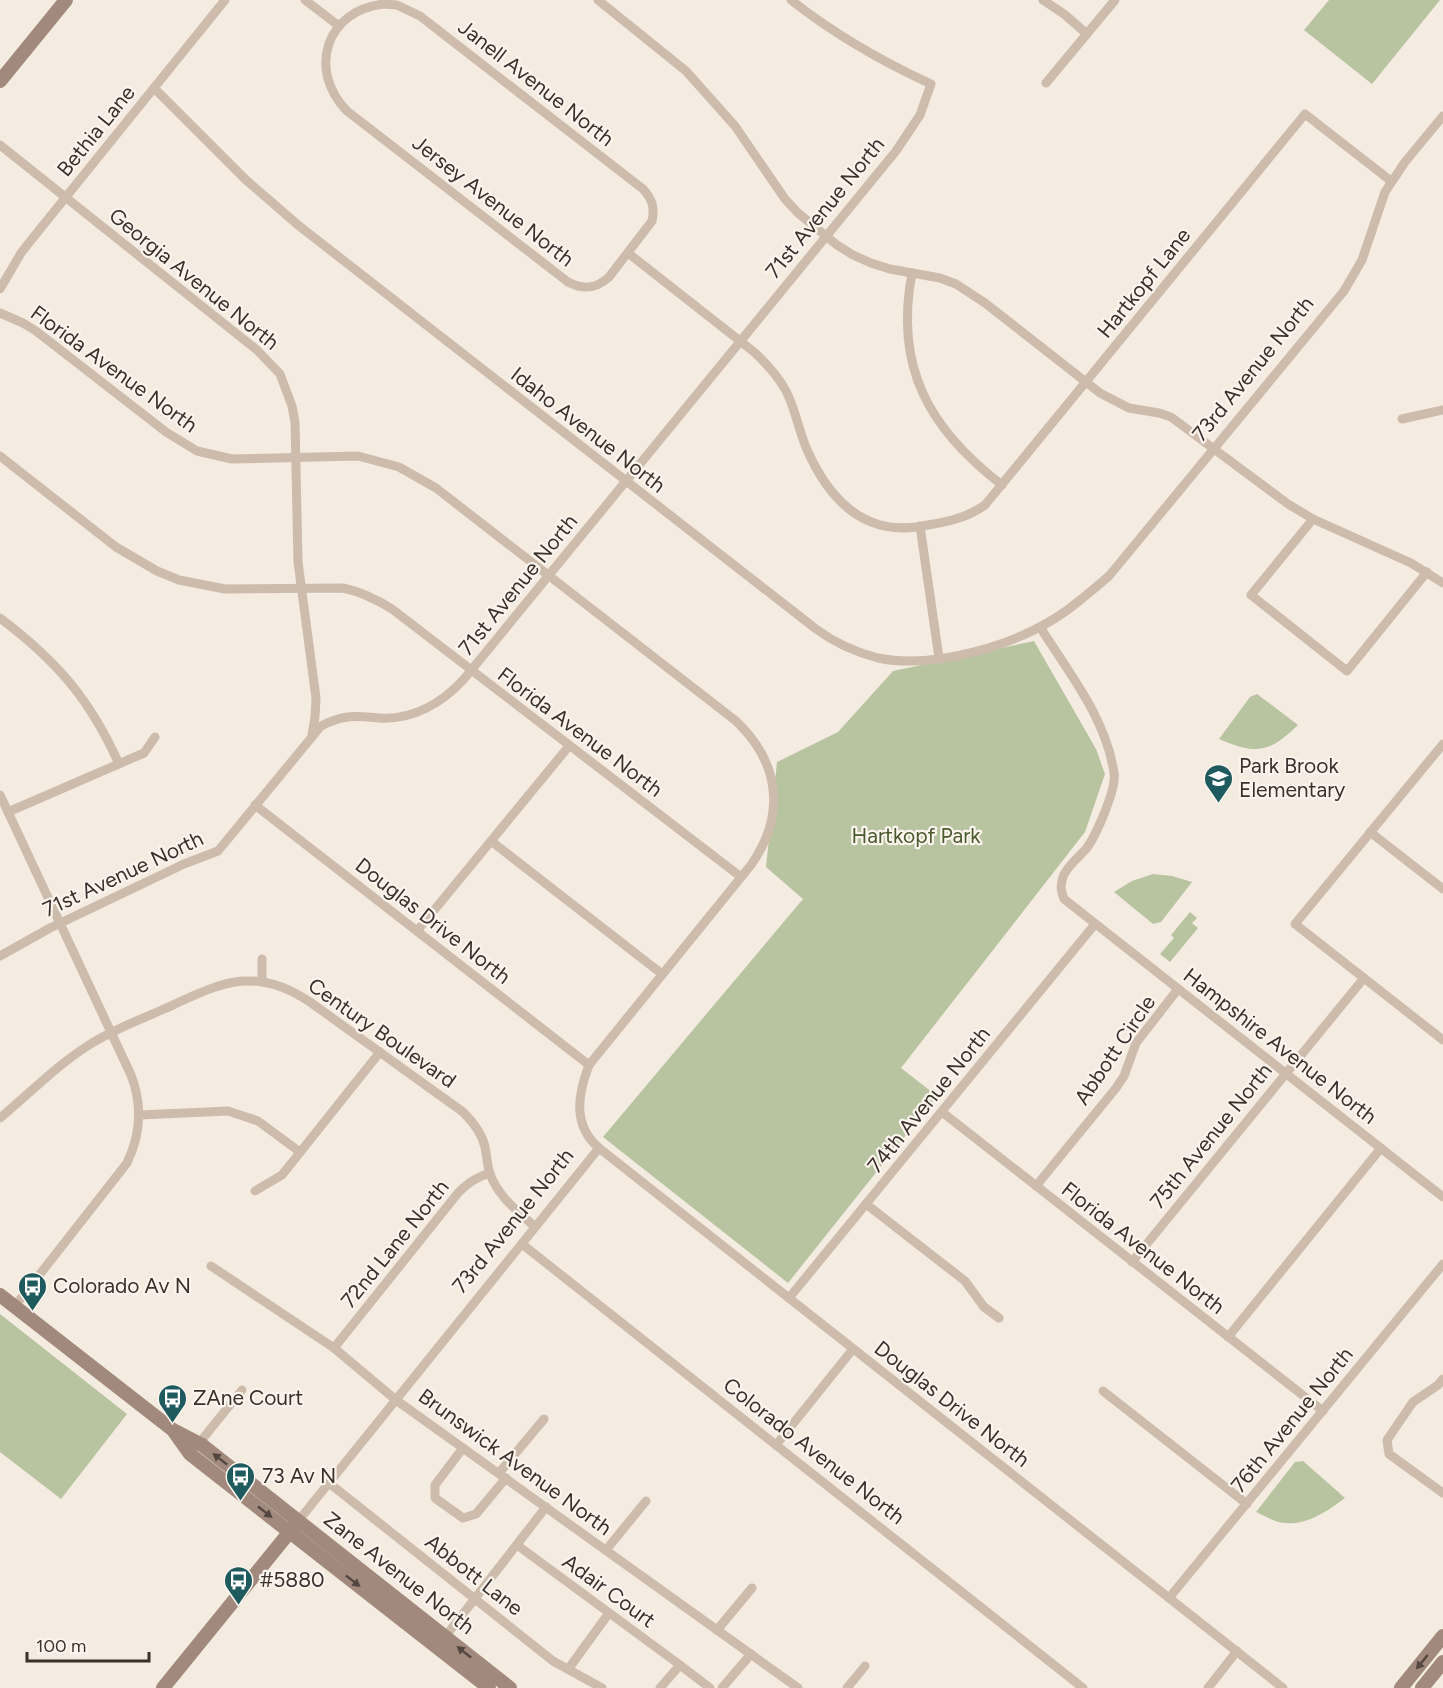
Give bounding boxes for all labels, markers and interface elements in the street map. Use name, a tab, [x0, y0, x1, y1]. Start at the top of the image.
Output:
street label: Janell Avenue North	[454, 14, 619, 151]
street label: Bethia Lane	[51, 80, 140, 181]
street label: Jersey Avenue North	[408, 130, 579, 271]
street label: 71st Avenue North	[760, 132, 889, 283]
street label: Georgia Avenue North	[104, 202, 284, 355]
street label: Hartkopf Lane	[1092, 223, 1195, 343]
street label: 73rd Avenue North	[1187, 291, 1319, 446]
street label: Florida Avenue North	[26, 300, 202, 437]
street label: Idaho Avenue North	[506, 362, 671, 498]
street label: 71st Avenue North	[453, 509, 582, 660]
street label: Florida Avenue North	[493, 662, 668, 802]
place label: Park Brook Elementary	[1239, 753, 1345, 802]
school or university icon: Park Brook Elementary	[1202, 762, 1234, 804]
park label: Hartkopf Park	[852, 823, 981, 848]
street label: 71st Avenue North	[39, 825, 207, 922]
street label: Douglas Drive North	[351, 852, 516, 989]
street label: Hampshire Avenue North	[1179, 962, 1382, 1129]
street label: Century Boulevard	[304, 972, 461, 1093]
street label: Abbott Circle	[1069, 990, 1160, 1109]
street label: 74th Avenue North	[862, 1022, 995, 1178]
street label: 75th Avenue North	[1144, 1058, 1277, 1213]
street label: 73rd Avenue North	[447, 1143, 579, 1298]
street label: 72nd Lane North	[335, 1175, 454, 1313]
street label: Florida Avenue North	[1057, 1176, 1230, 1319]
bus stop icon: Colorado Av N	[16, 1270, 48, 1312]
place label: Colorado Av N	[53, 1273, 191, 1298]
street label: Douglas Drive North	[870, 1335, 1035, 1472]
street label: 76th Avenue North	[1225, 1342, 1358, 1497]
street label: Colorado Avenue North	[719, 1372, 910, 1529]
bus stop icon: ZAne Court	[156, 1382, 188, 1424]
street label: Brunswick Avenue North	[414, 1383, 617, 1540]
place label: ZAne Court	[193, 1385, 303, 1410]
one-way arrow	[212, 1452, 228, 1465]
bus stop icon: 73 Av N	[225, 1460, 257, 1502]
place label: 73 Av N	[262, 1463, 336, 1488]
one-way arrow	[257, 1505, 273, 1518]
street label: Zane Avenue North	[319, 1506, 479, 1639]
street label: Abbott Lane	[421, 1529, 528, 1620]
street label: Adair Court	[558, 1549, 661, 1633]
bus stop icon: #5880	[223, 1564, 255, 1606]
place label: #5880	[260, 1567, 325, 1592]
one-way arrow	[345, 1574, 360, 1586]
scale bar	[27, 1625, 148, 1663]
text: 100 m	[36, 1635, 86, 1657]
one-way arrow	[457, 1646, 472, 1658]
one-way arrow	[1416, 1654, 1429, 1669]

